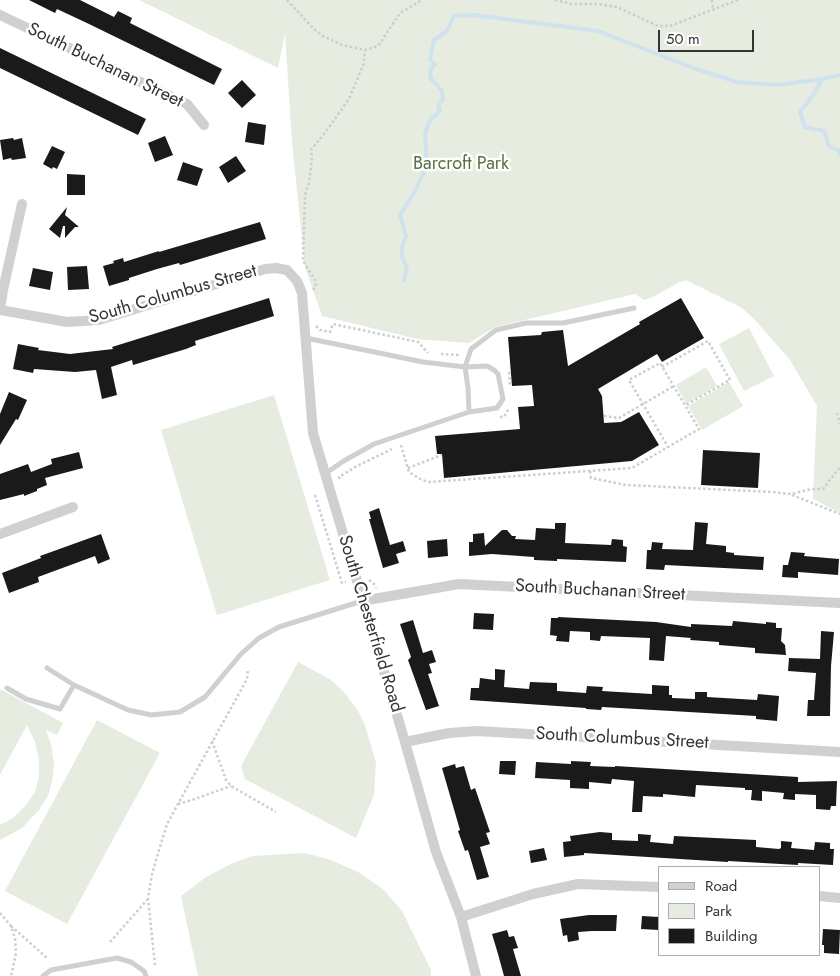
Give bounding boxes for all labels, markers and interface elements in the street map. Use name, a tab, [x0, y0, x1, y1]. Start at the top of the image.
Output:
street label: South Buchanan Street	[24, 19, 186, 113]
scale bar	[660, 20, 756, 52]
text: 50 m	[666, 28, 700, 50]
park label: Barcroft Park	[413, 154, 509, 176]
street label: South Columbus Street	[87, 261, 259, 329]
street label: South Chesterfield Road	[333, 533, 407, 715]
street label: South Buchanan Street	[514, 576, 686, 606]
street label: South Columbus Street	[535, 724, 709, 754]
legend	[658, 866, 820, 956]
text: Road	[705, 875, 737, 897]
text: Park	[705, 900, 732, 922]
text: Building	[705, 925, 757, 947]

